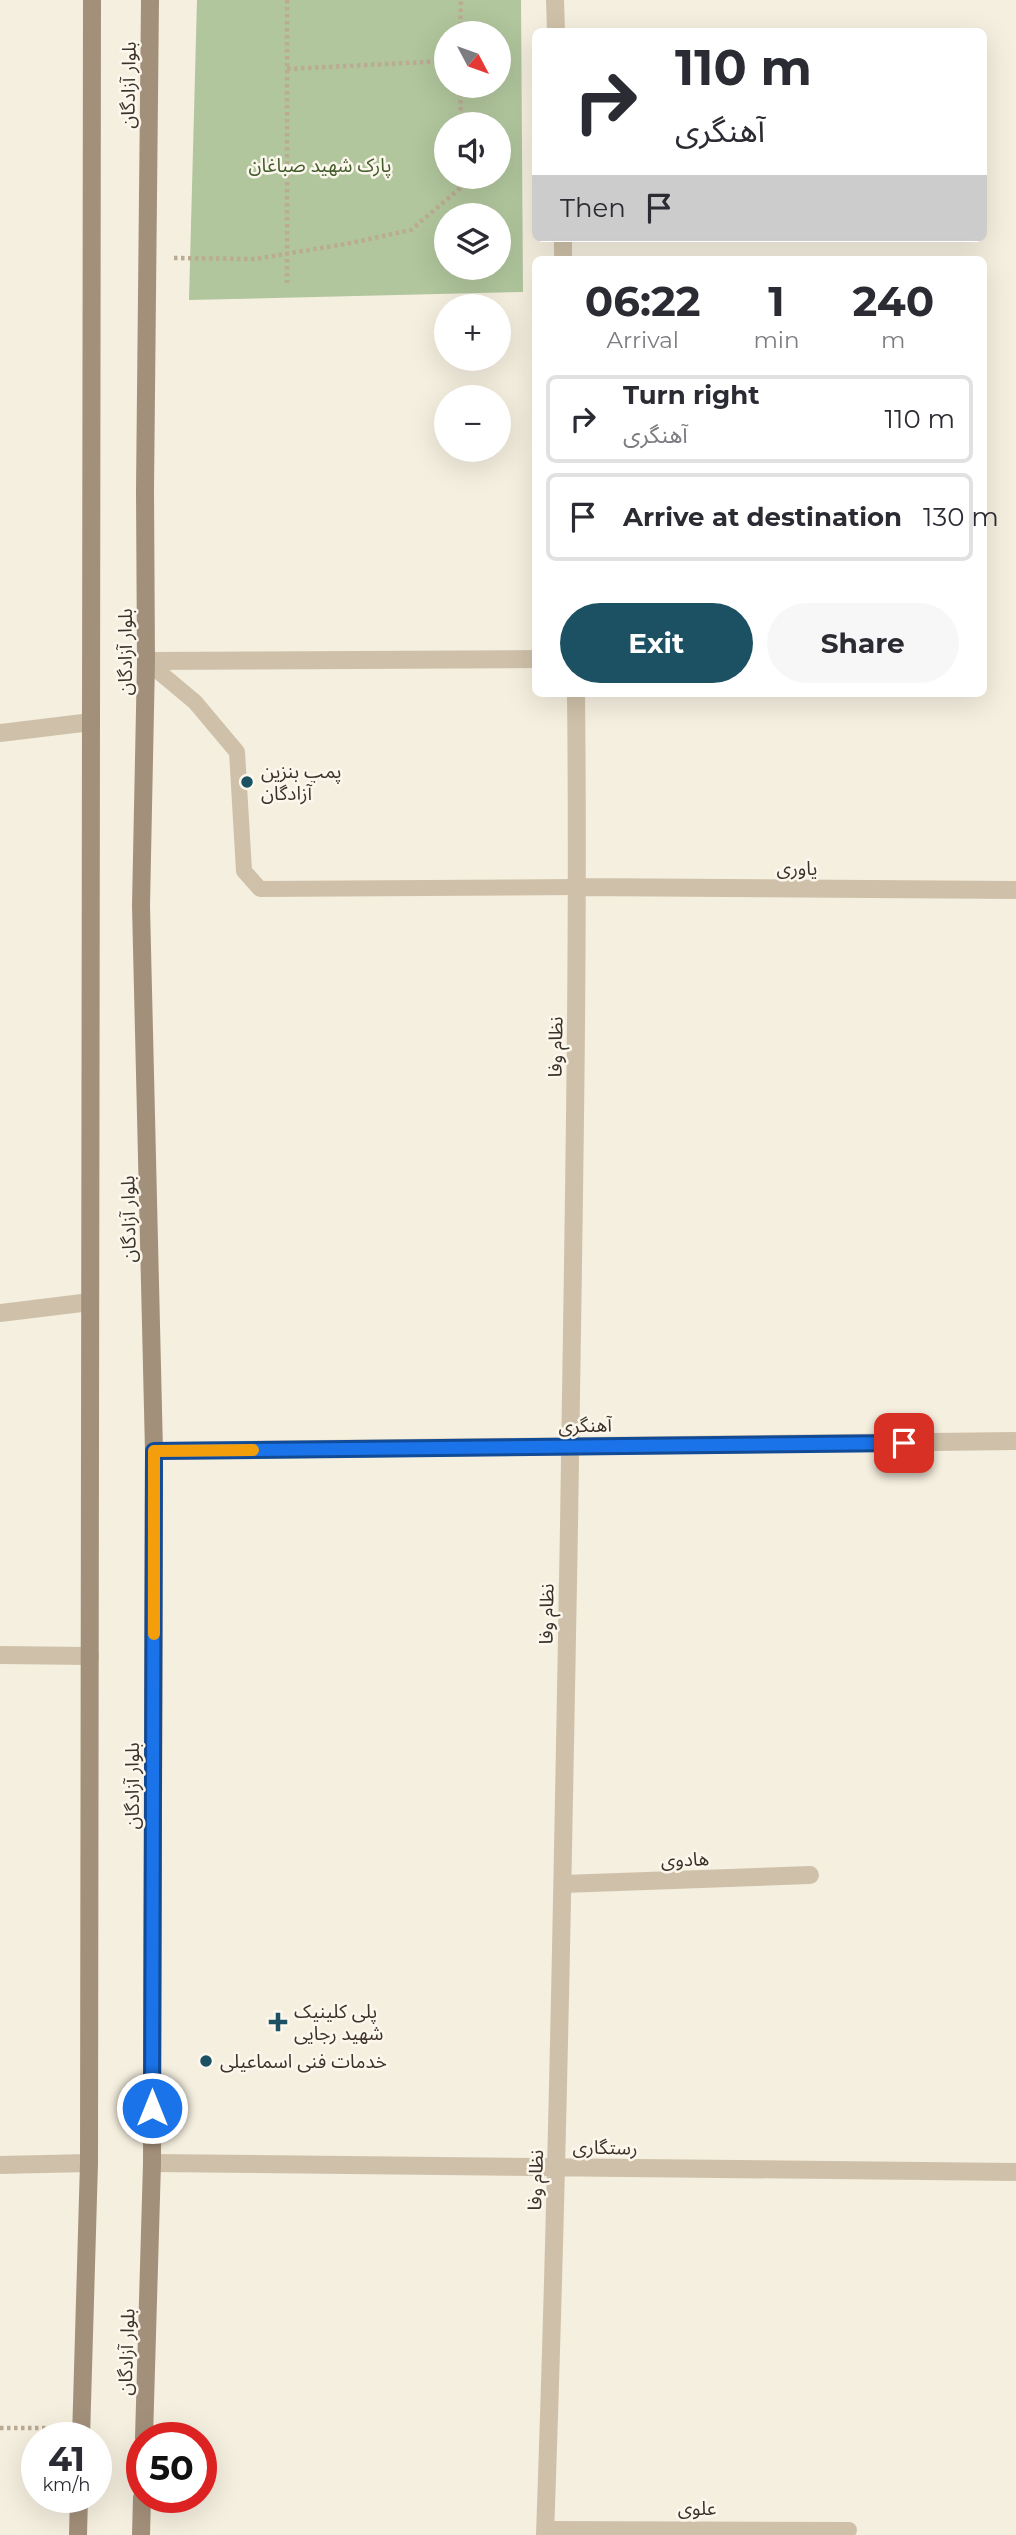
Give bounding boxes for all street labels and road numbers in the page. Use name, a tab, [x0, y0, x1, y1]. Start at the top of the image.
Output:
street label: بلوار آزادگان	[116, 41, 141, 129]
street label: بلوار آزادگان	[114, 608, 137, 696]
street label: یاوری	[776, 857, 818, 880]
street label: نظام وفا	[543, 1016, 571, 1078]
street label: بلوار آزادگان	[116, 1175, 141, 1263]
street label: آهنگری	[558, 1414, 613, 1437]
street label: نظام وفا	[534, 1583, 562, 1645]
street label: بلوار آزادگان	[121, 1742, 144, 1830]
street label: هادوی	[660, 1847, 710, 1872]
street label: رستگاری	[572, 2135, 638, 2160]
street label: نظام وفا	[523, 2149, 551, 2211]
street label: بلوار آزادگان	[113, 2308, 140, 2396]
street label: علوی	[678, 2497, 716, 2520]

